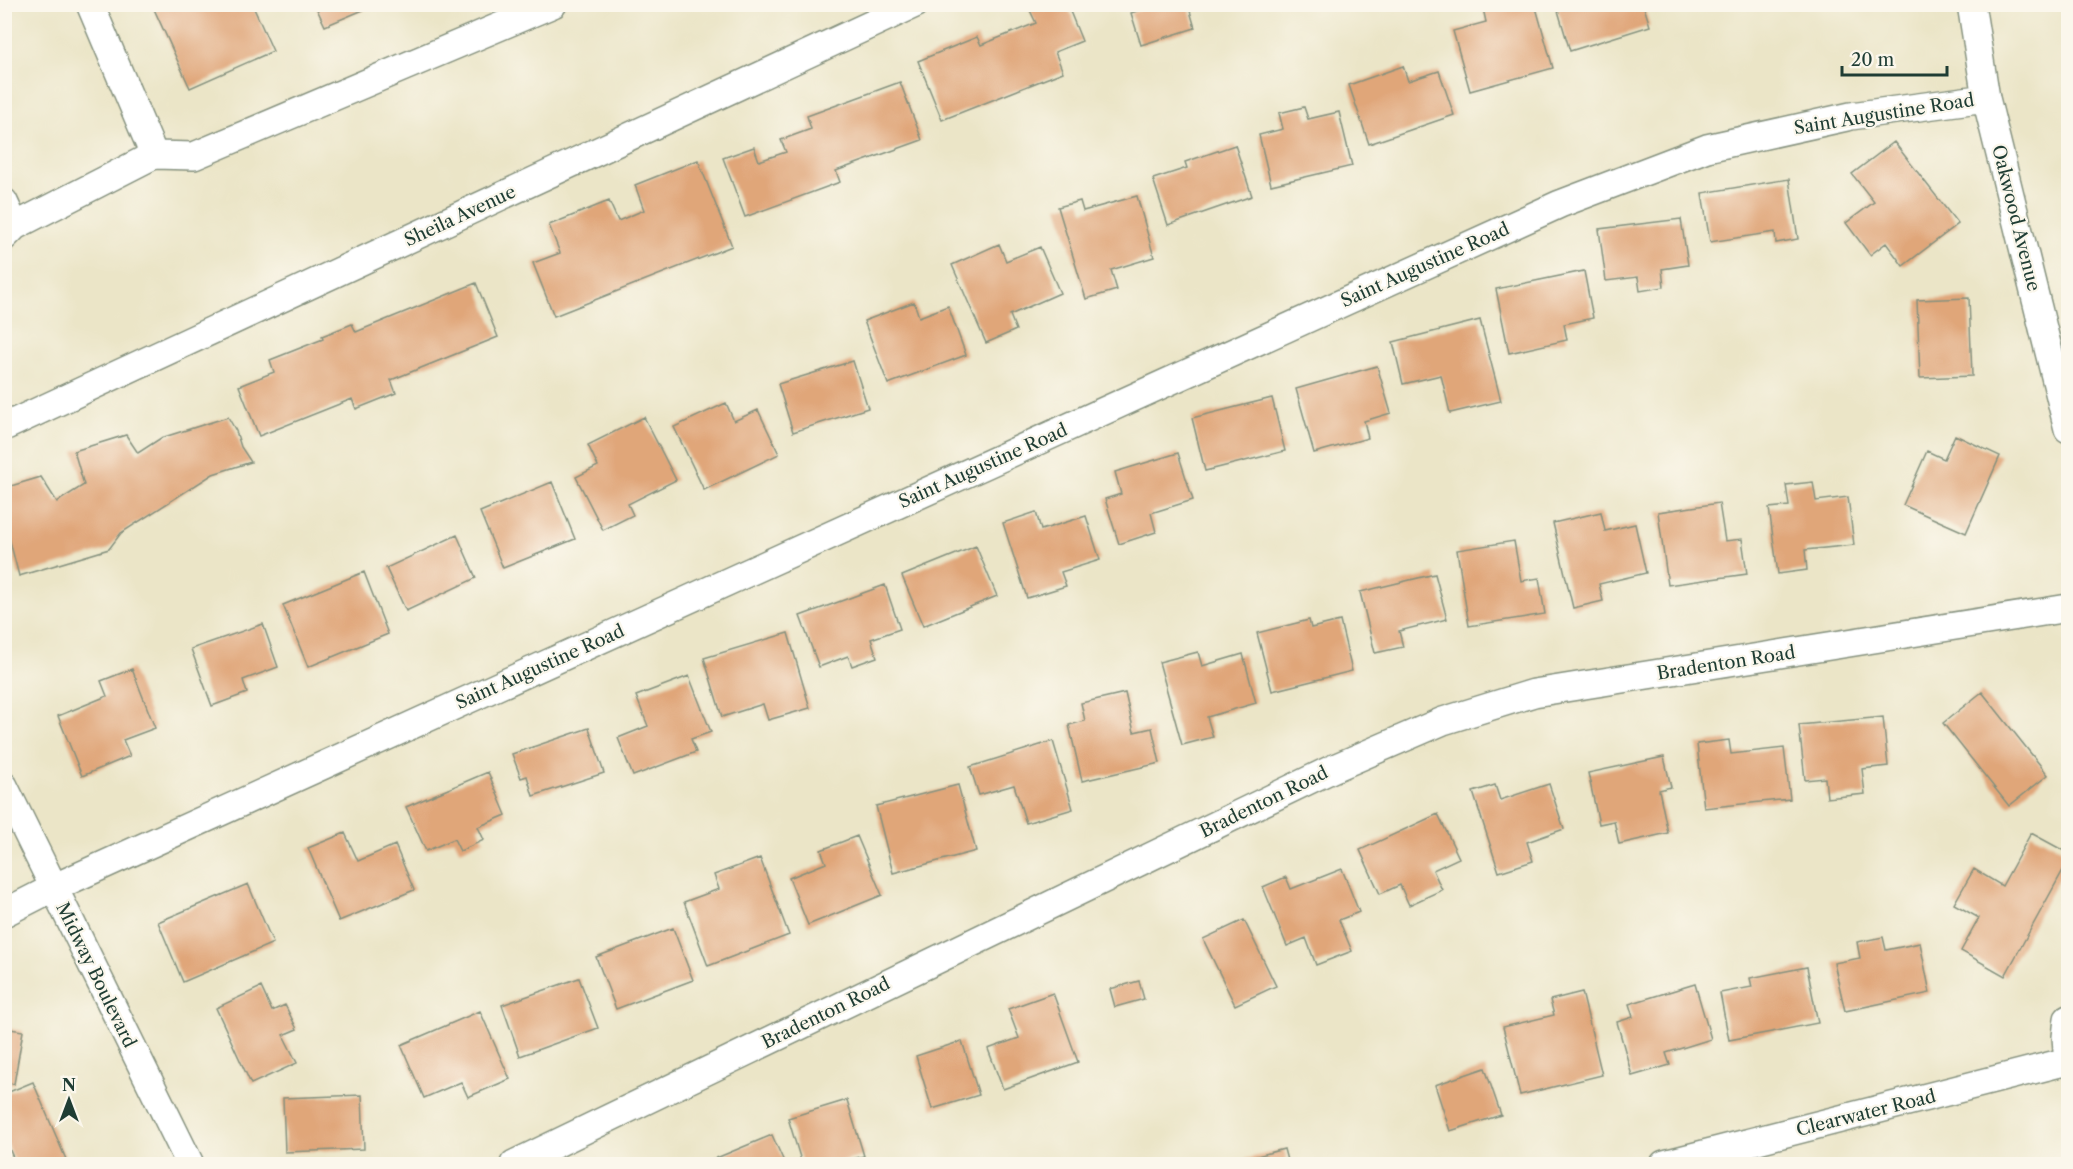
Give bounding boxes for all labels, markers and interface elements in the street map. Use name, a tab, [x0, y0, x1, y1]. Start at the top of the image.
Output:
scale bar	[1842, 39, 1947, 77]
text: 20 m	[1851, 49, 1895, 71]
street label: Saint Augustine Road	[1792, 89, 1976, 139]
street label: Oakwood Avenue	[1987, 143, 2045, 293]
street label: Sheila Avenue	[401, 181, 519, 251]
street label: Saint Augustine Road	[1337, 218, 1513, 312]
street label: Saint Augustine Road	[895, 419, 1071, 513]
street label: Saint Augustine Road	[452, 620, 628, 714]
street label: Bradenton Road	[1655, 641, 1797, 685]
street label: Bradenton Road	[1196, 761, 1332, 843]
street label: Midway Boulevard	[51, 899, 141, 1051]
street label: Bradenton Road	[758, 972, 894, 1054]
north arrow	[39, 1070, 99, 1130]
text: N	[62, 1075, 76, 1095]
street label: Clearwater Road	[1794, 1085, 1938, 1141]

